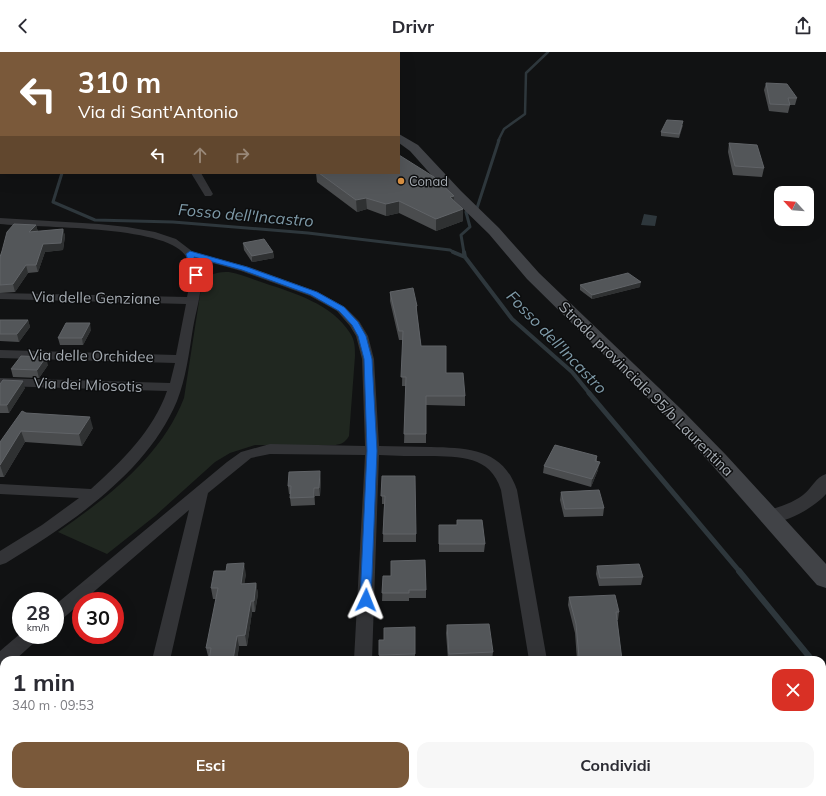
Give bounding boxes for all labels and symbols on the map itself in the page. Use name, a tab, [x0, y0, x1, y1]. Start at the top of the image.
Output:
place label: Conad	[409, 173, 448, 189]
marker: Conad	[396, 176, 406, 186]
north arrow	[774, 186, 814, 226]
water label: Fosso dell'Incastro	[178, 199, 314, 231]
pin	[179, 258, 213, 292]
water label: Fosso dell'Incastro	[503, 286, 611, 398]
street label: Via delle Genziane	[32, 287, 160, 308]
street label: Strada provinciale 95/b Laurentina	[555, 297, 738, 480]
street label: Via delle Orchidee	[28, 345, 154, 366]
street label: Via dei Miosotis	[33, 373, 143, 396]
position arrow	[345, 579, 387, 621]
speed limit sign: 30	[72, 592, 124, 644]

